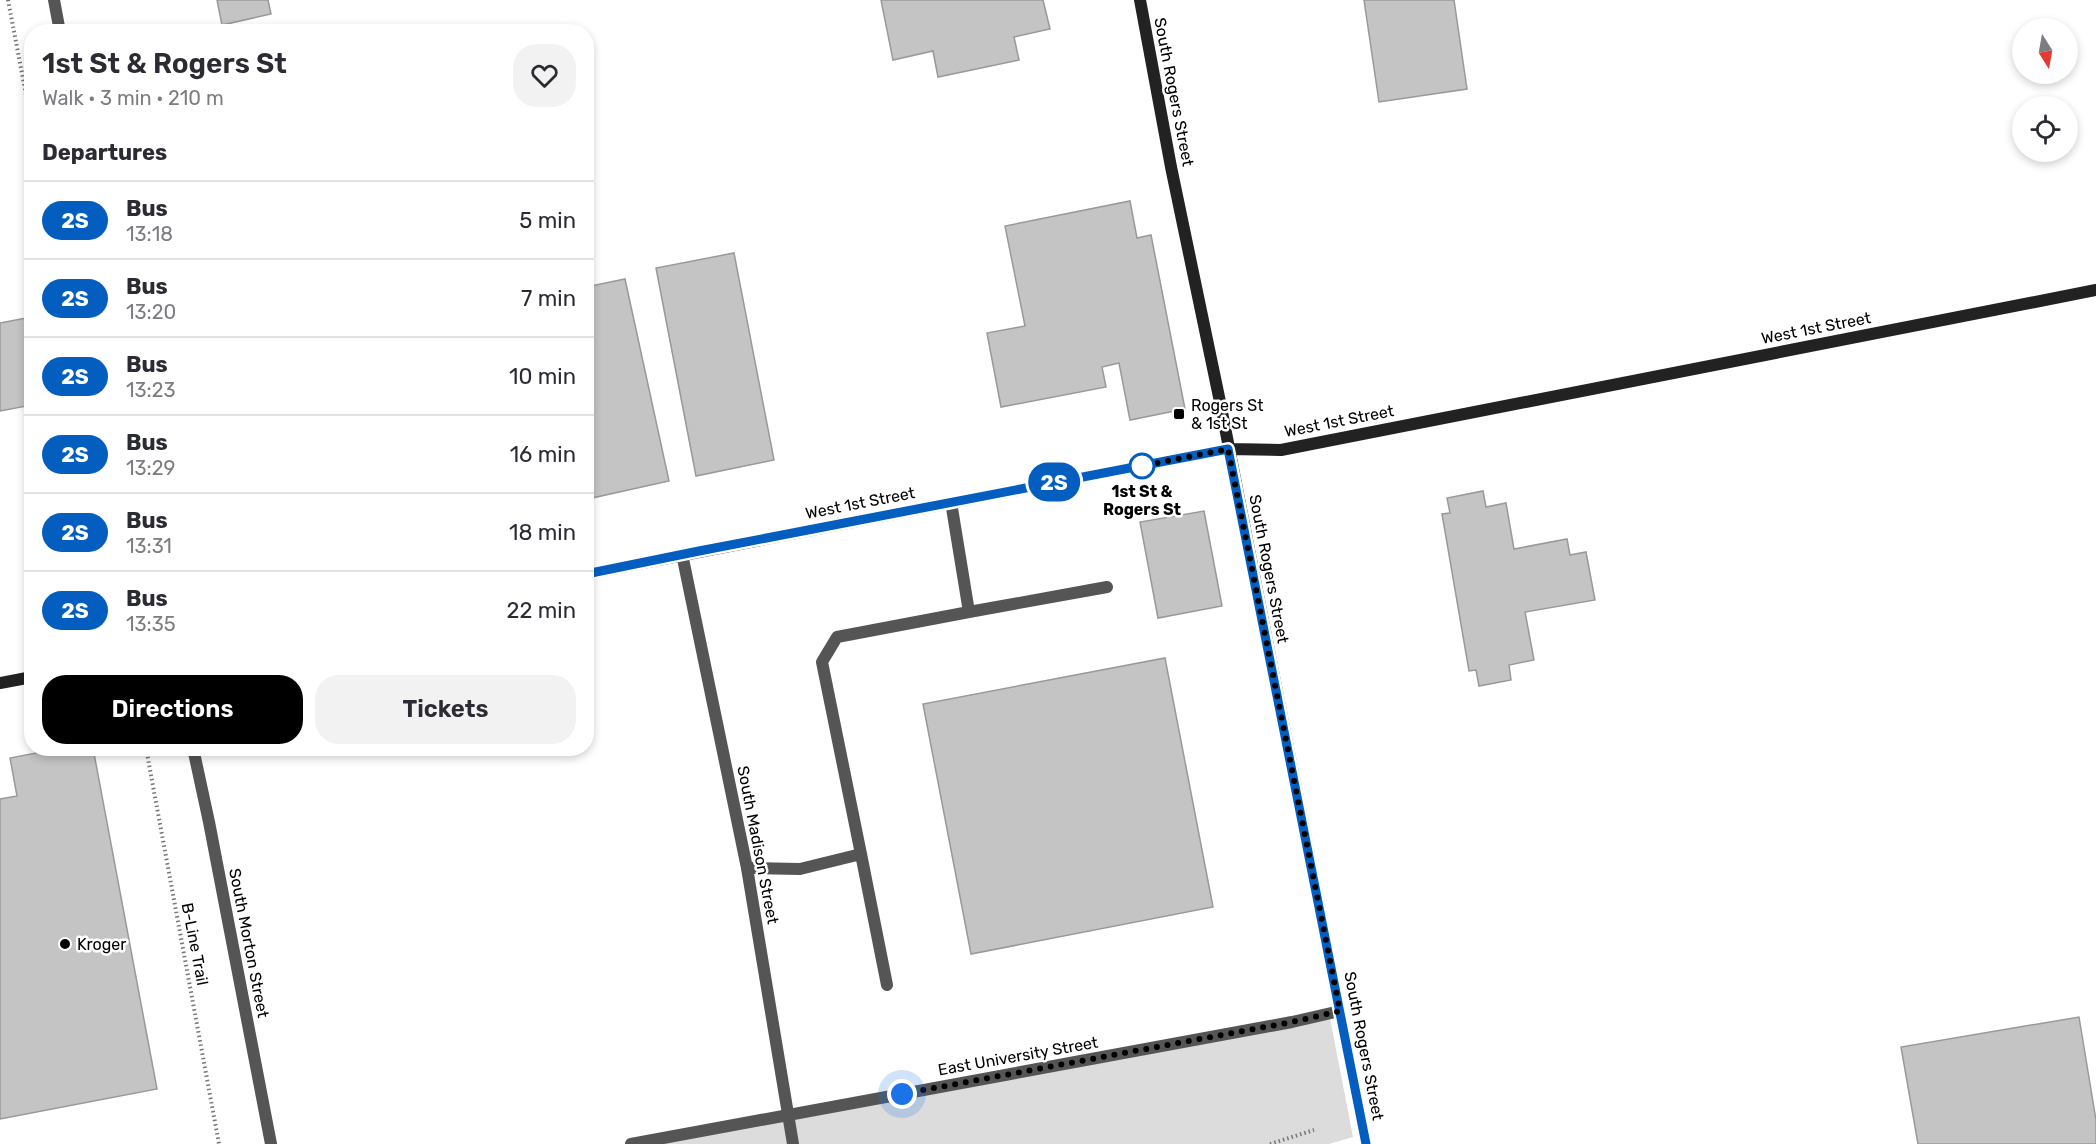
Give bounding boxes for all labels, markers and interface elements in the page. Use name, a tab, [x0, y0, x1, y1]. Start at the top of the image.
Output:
street label: South Rogers Street	[1150, 16, 1198, 168]
north arrow	[2012, 18, 2078, 84]
map controls	[2012, 18, 2078, 162]
button: heart	[513, 44, 576, 107]
text: 1st St & Rogers St	[42, 47, 287, 80]
text: Walk · 3 min · 210 m	[42, 86, 224, 110]
button: locate	[2012, 96, 2078, 162]
text: Departures	[42, 139, 167, 166]
text: Bus	[126, 195, 168, 222]
text: 5 min	[519, 207, 576, 234]
text: 2S	[61, 208, 89, 233]
text: 13:18	[126, 222, 173, 246]
text: Bus	[126, 273, 168, 300]
text: 7 min	[521, 285, 576, 312]
text: 2S	[61, 286, 89, 311]
text: 13:20	[126, 300, 176, 324]
street label: West 1st Street	[1760, 308, 1872, 348]
text: Bus	[126, 351, 168, 378]
text: 10 min	[509, 363, 576, 390]
text: 2S	[61, 364, 89, 389]
text: 13:23	[126, 378, 175, 402]
place label: Rogers St & 1st St	[1191, 396, 1263, 433]
street label: West 1st Street	[1283, 401, 1395, 441]
marker: Rogers St & 1st St	[1172, 407, 1186, 421]
text: Bus	[126, 429, 168, 456]
text: 16 min	[510, 441, 576, 468]
text: 2S	[61, 442, 89, 467]
marker: 1st St & Rogers St	[1129, 453, 1155, 479]
text: 13:29	[126, 456, 175, 480]
line badge: 2S	[1027, 462, 1081, 502]
text: 2S	[1040, 470, 1068, 495]
place label: 1st St & Rogers St	[1103, 482, 1182, 519]
street label: West 1st Street	[804, 483, 916, 523]
street label: South Rogers Street	[1245, 493, 1293, 645]
text: Bus	[126, 507, 168, 534]
text: 18 min	[509, 519, 576, 546]
text: 2S	[61, 520, 89, 545]
text: 13:31	[126, 534, 172, 558]
text: Bus	[126, 585, 168, 612]
text: 22 min	[507, 597, 576, 624]
text: 2S	[61, 598, 89, 623]
text: 13:35	[126, 612, 176, 636]
button: Directions	[42, 675, 303, 744]
button: Tickets	[315, 675, 576, 744]
street label: South Madison Street	[733, 764, 783, 926]
street label: South Morton Street	[225, 867, 273, 1019]
street label: B-Line Trail	[178, 901, 212, 987]
place label: Kroger	[77, 935, 126, 954]
marker: Kroger	[58, 937, 72, 951]
street label: South Rogers Street	[1340, 970, 1388, 1122]
street label: East University Street	[937, 1033, 1099, 1079]
your location	[887, 1079, 917, 1109]

